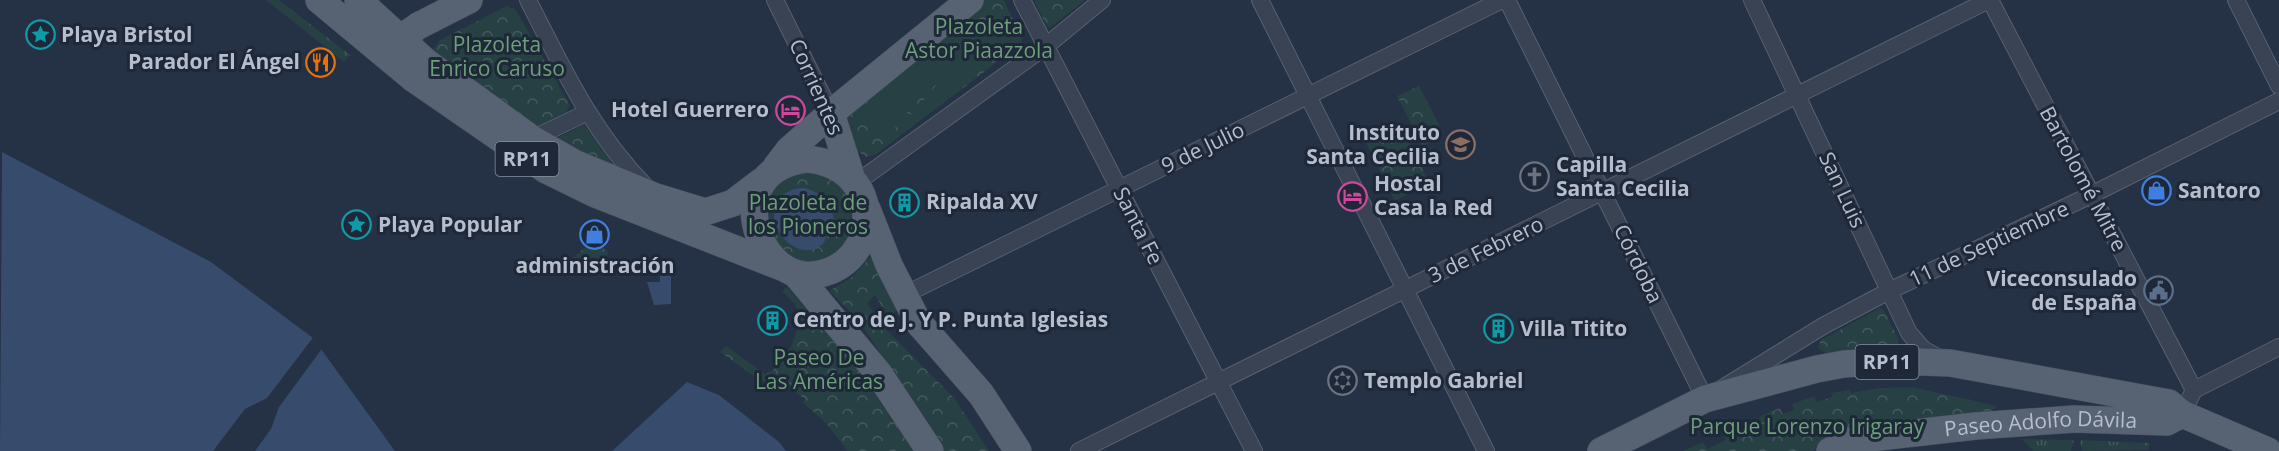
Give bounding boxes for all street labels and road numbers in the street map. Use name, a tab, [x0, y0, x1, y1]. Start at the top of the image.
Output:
street label: Corrientes	[783, 34, 851, 139]
street label: Bartolomé Mitre	[2034, 101, 2134, 256]
street label: 9 de Julio	[1156, 115, 1249, 179]
road number: RP11	[496, 142, 558, 176]
street label: San Luis	[1813, 147, 1873, 232]
street label: Santa Fe	[1108, 182, 1170, 269]
street label: 11 de Septiembre	[1904, 194, 2073, 292]
street label: 3 de Febrero	[1423, 209, 1548, 289]
street label: Córdoba	[1608, 219, 1670, 308]
road number: RP11	[1856, 345, 1918, 379]
street label: Paseo Adolfo Dávila	[1943, 404, 2138, 443]

